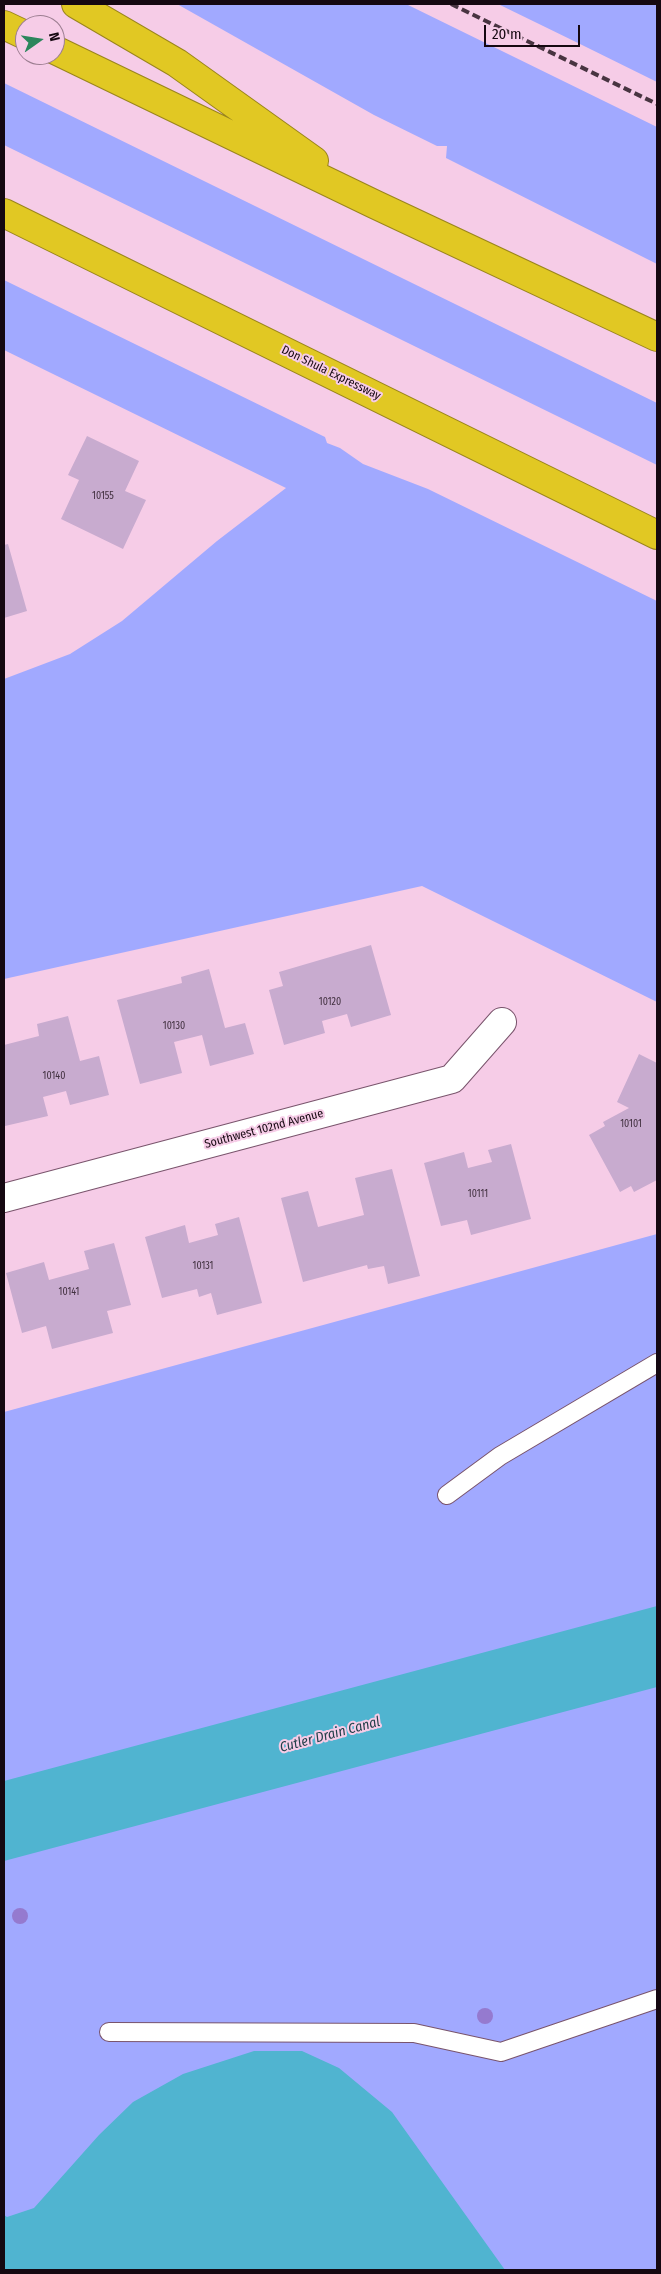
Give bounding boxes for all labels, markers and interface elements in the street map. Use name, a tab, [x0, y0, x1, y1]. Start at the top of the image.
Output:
north arrow	[15, 15, 65, 65]
scale bar	[486, 15, 582, 47]
text: 20 m	[492, 25, 522, 43]
text: N	[45, 31, 63, 43]
street label: Don Shula Expressway	[279, 343, 383, 403]
house number: 10155	[92, 490, 114, 502]
house number: 10120	[319, 996, 341, 1008]
house number: 10130	[163, 1020, 185, 1032]
house number: 10140	[43, 1070, 65, 1082]
street label: Southwest 102nd Avenue	[203, 1106, 325, 1152]
house number: 10101	[620, 1118, 642, 1130]
house number: 10111	[468, 1188, 488, 1200]
house number: 10131	[193, 1260, 213, 1272]
house number: 10141	[59, 1286, 79, 1298]
water label: Cutler Drain Canal	[278, 1714, 382, 1756]

